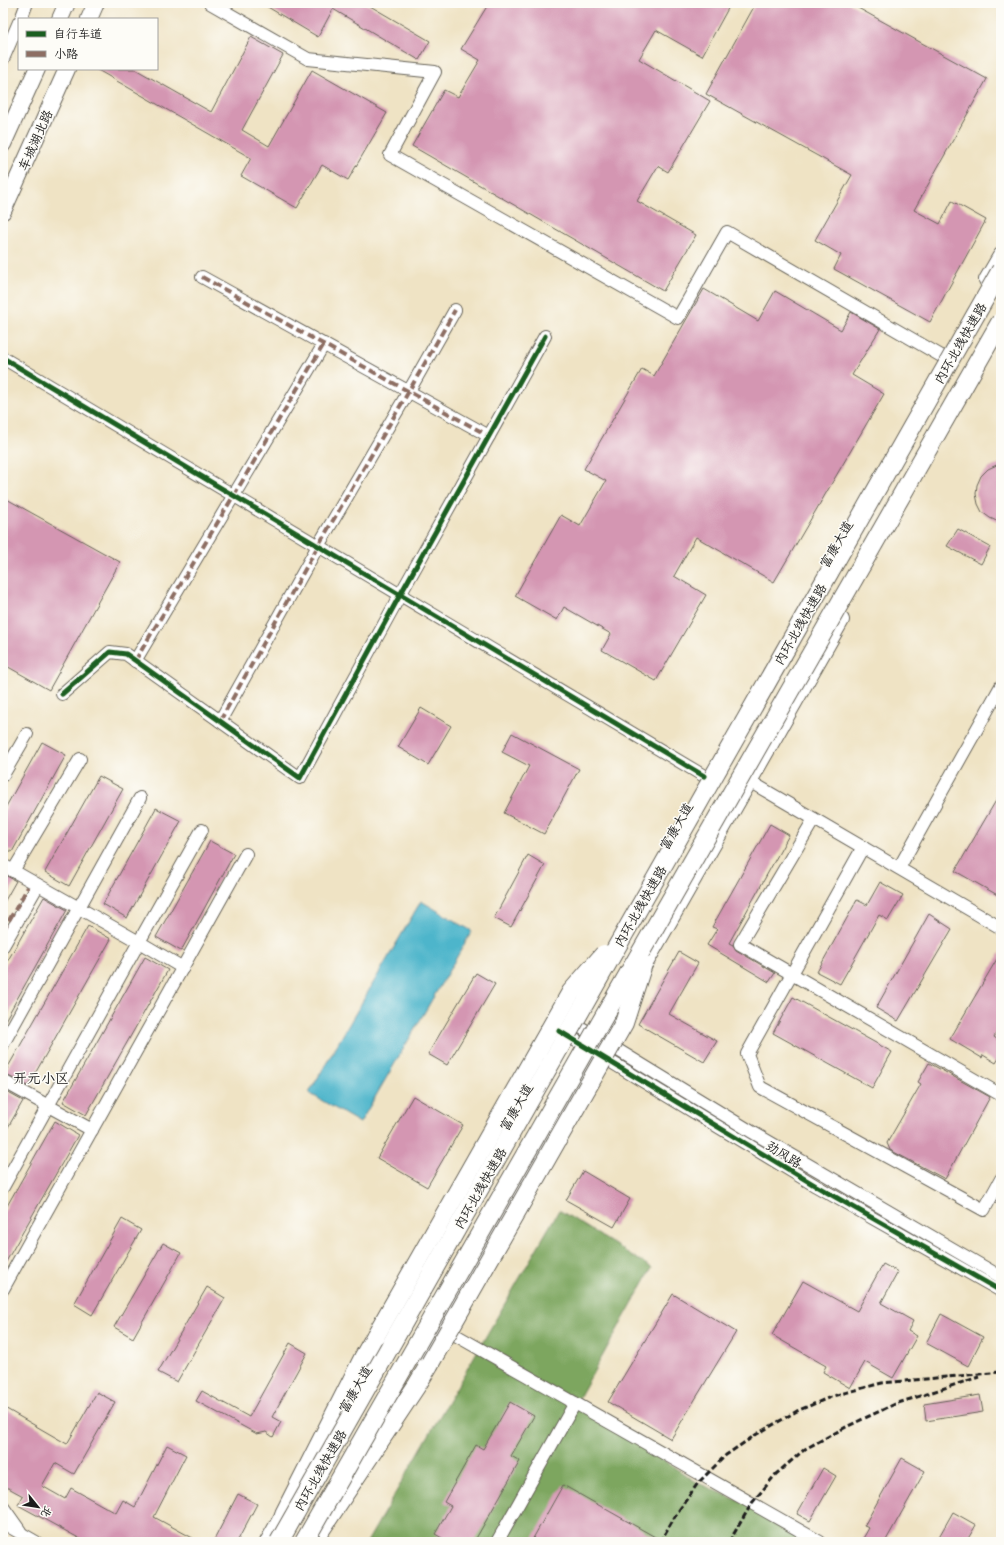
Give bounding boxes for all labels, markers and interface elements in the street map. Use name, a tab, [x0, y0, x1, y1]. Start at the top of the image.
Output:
legend	[18, 18, 158, 70]
text: 自行车道	[54, 25, 102, 42]
text: 小路	[54, 45, 78, 62]
street label: 车城湖北路	[14, 107, 56, 173]
street label: 内环北线快速路	[929, 299, 991, 387]
street label: 富康大道	[815, 517, 857, 571]
street label: 内环北线快速路	[769, 580, 831, 668]
street label: 富康大道	[655, 799, 697, 853]
street label: 内环北线快速路	[609, 862, 671, 950]
district label: 开元小区	[13, 1068, 69, 1087]
street label: 富康大道	[495, 1080, 537, 1134]
street label: 劲风路	[763, 1136, 805, 1172]
street label: 内环北线快速路	[449, 1144, 511, 1232]
street label: 富康大道	[334, 1362, 376, 1416]
street label: 内环北线快速路	[289, 1426, 351, 1514]
north arrow	[18, 1487, 58, 1527]
text: 北	[38, 1504, 55, 1520]

